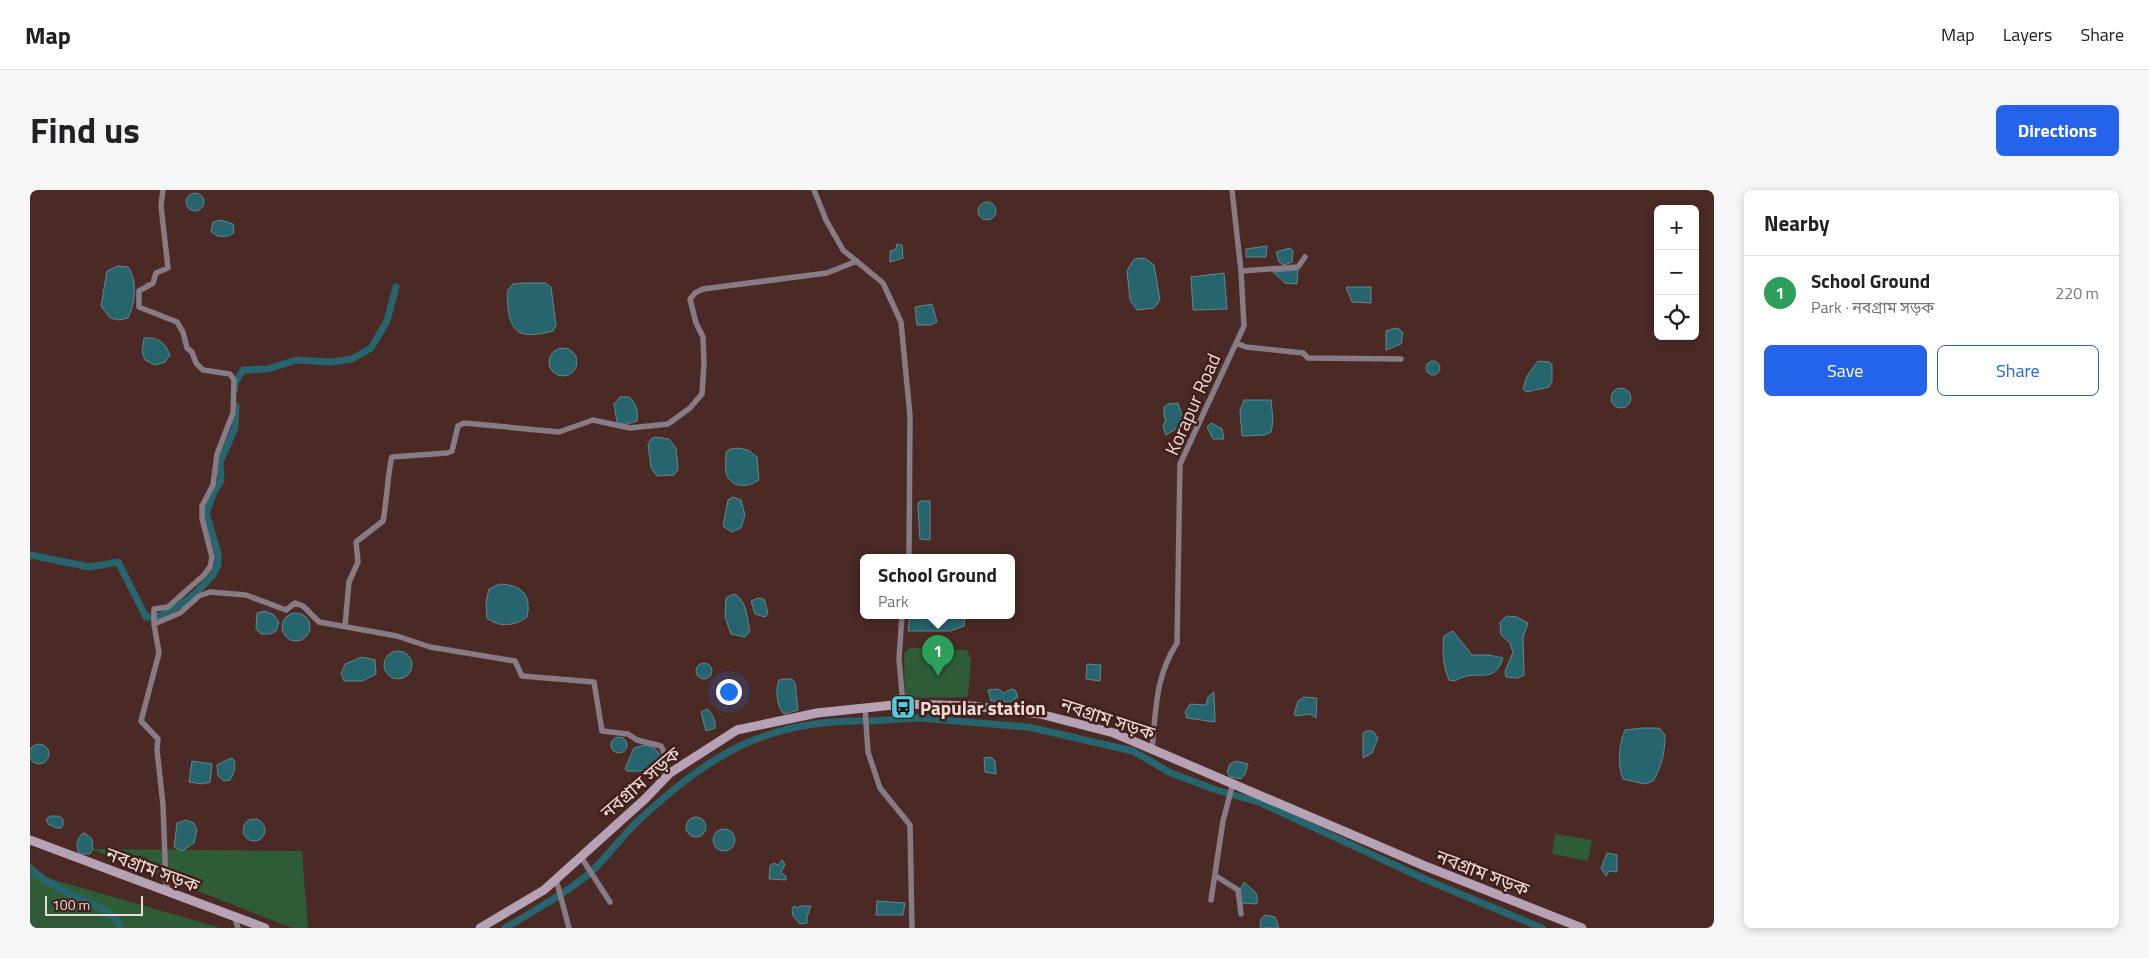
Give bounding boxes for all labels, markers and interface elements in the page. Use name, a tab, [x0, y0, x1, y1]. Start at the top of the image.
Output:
text: Map	[25, 17, 71, 53]
text: Map	[1941, 21, 1975, 48]
text: Layers	[2003, 21, 2052, 48]
text: Share	[2080, 21, 2124, 48]
text: Find us	[30, 103, 140, 157]
button: Directions	[1996, 105, 2119, 156]
map controls	[1654, 205, 1699, 340]
button: +	[1654, 205, 1699, 250]
text: Nearby	[1764, 207, 1829, 239]
button: −	[1654, 250, 1699, 295]
text: School Ground	[1811, 266, 1930, 295]
text: 1	[1776, 281, 1784, 305]
text: 220 m	[2055, 281, 2099, 305]
button: locate	[1654, 295, 1699, 340]
text: Park · নবগ্রাম সড়ক	[1811, 295, 1934, 319]
button: Save	[1764, 345, 1927, 396]
button: Share	[1937, 345, 2099, 396]
street label: Korapur Road	[1157, 348, 1227, 460]
popup	[860, 554, 1015, 619]
text: School Ground	[878, 560, 997, 589]
text: Park	[878, 589, 909, 613]
pin: 1	[922, 635, 954, 676]
your location	[716, 679, 742, 705]
street label: নবগ্রাম সড়ক	[1056, 689, 1159, 747]
place label: Papular station	[920, 693, 1046, 722]
bus stop icon: Papular station	[890, 694, 916, 720]
street label: নবগ্রাম সড়ক	[593, 739, 687, 826]
street label: নবগ্রাম সড়ক	[101, 838, 204, 900]
street label: নবগ্রাম সড়ক	[1431, 841, 1534, 903]
scale bar	[45, 893, 142, 916]
text: 100 m	[52, 894, 90, 915]

